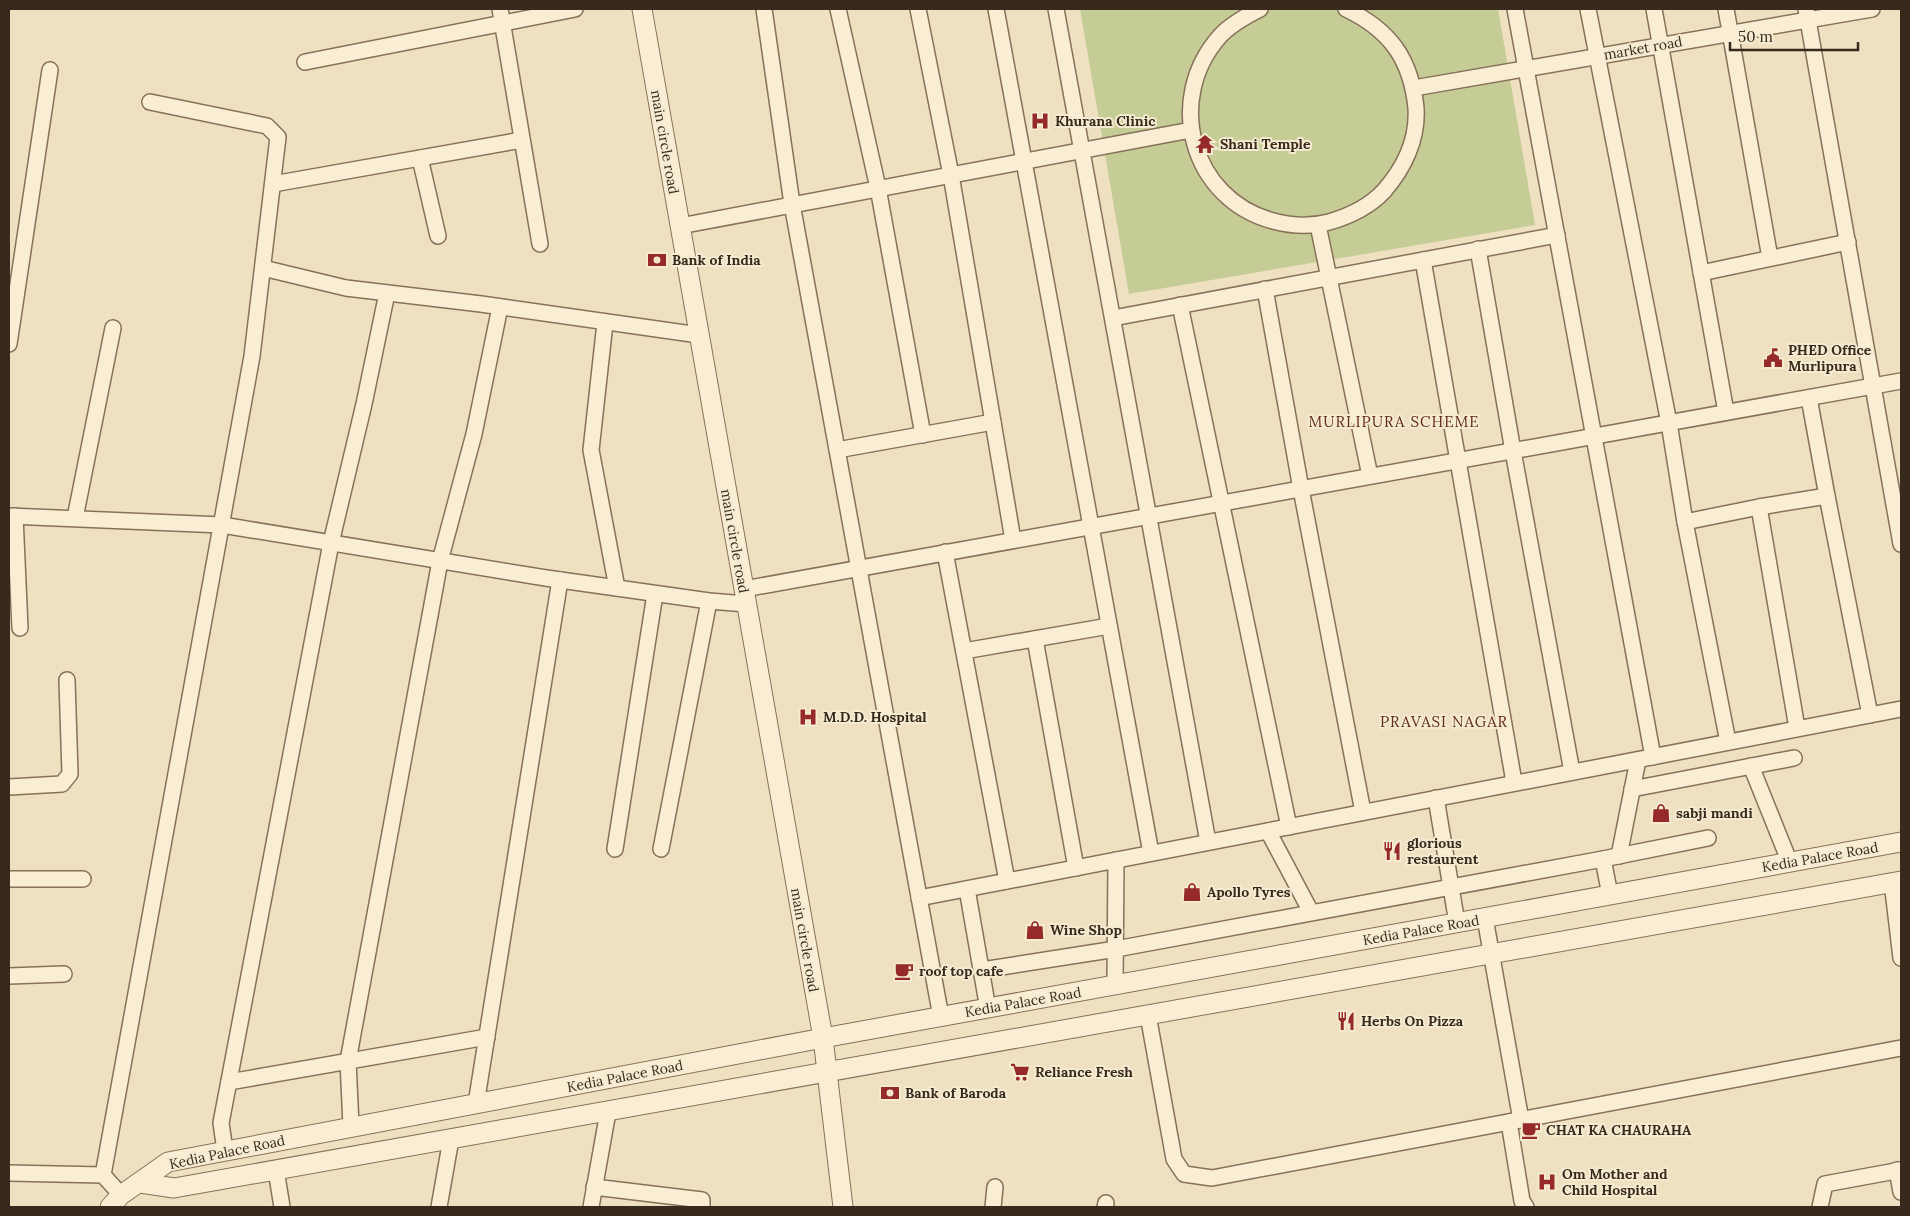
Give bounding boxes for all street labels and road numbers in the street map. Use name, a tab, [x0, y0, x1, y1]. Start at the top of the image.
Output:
street label: market road	[1602, 32, 1684, 64]
street label: main circle road	[647, 88, 683, 196]
street label: main circle road	[717, 487, 753, 595]
street label: Kedia Palace Road	[1760, 838, 1880, 876]
street label: main circle road	[787, 886, 823, 994]
street label: Kedia Palace Road	[1361, 911, 1481, 949]
street label: Kedia Palace Road	[963, 983, 1083, 1021]
street label: Kedia Palace Road	[565, 1056, 685, 1096]
street label: Kedia Palace Road	[167, 1131, 287, 1173]

